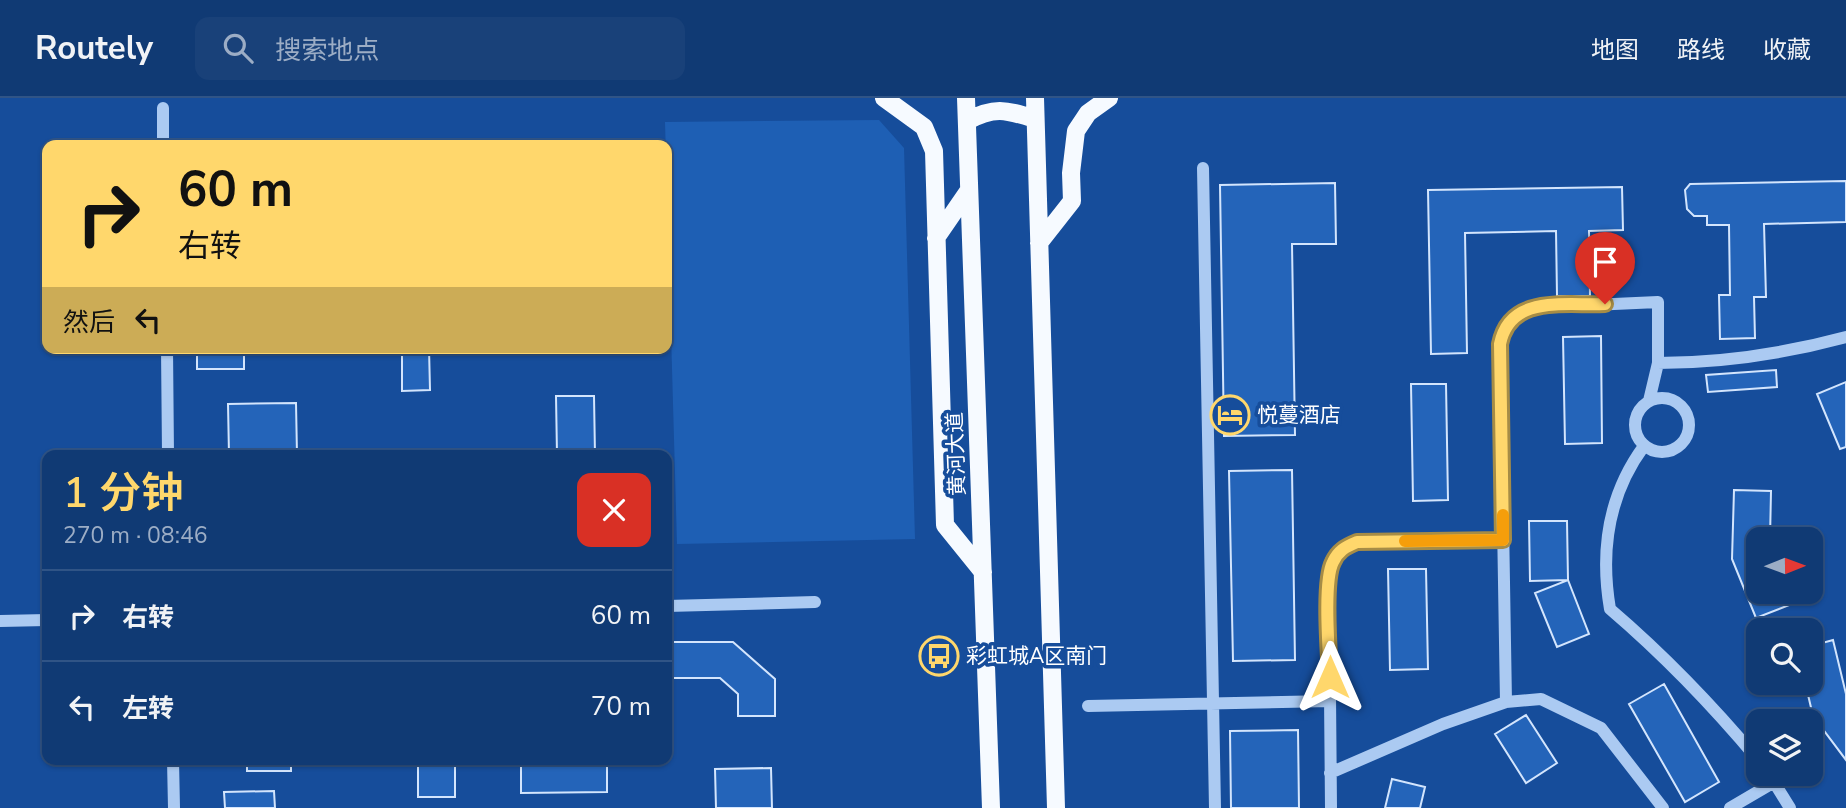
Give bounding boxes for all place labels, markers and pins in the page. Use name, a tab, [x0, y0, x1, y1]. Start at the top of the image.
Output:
pin	[1575, 232, 1635, 304]
hotel icon: 悦蔓酒店	[1209, 394, 1251, 436]
place label: 悦蔓酒店	[1257, 401, 1341, 429]
bus stop icon: 彩虹城A区南门	[918, 635, 960, 677]
place label: 彩虹城A区南门	[966, 642, 1107, 670]

